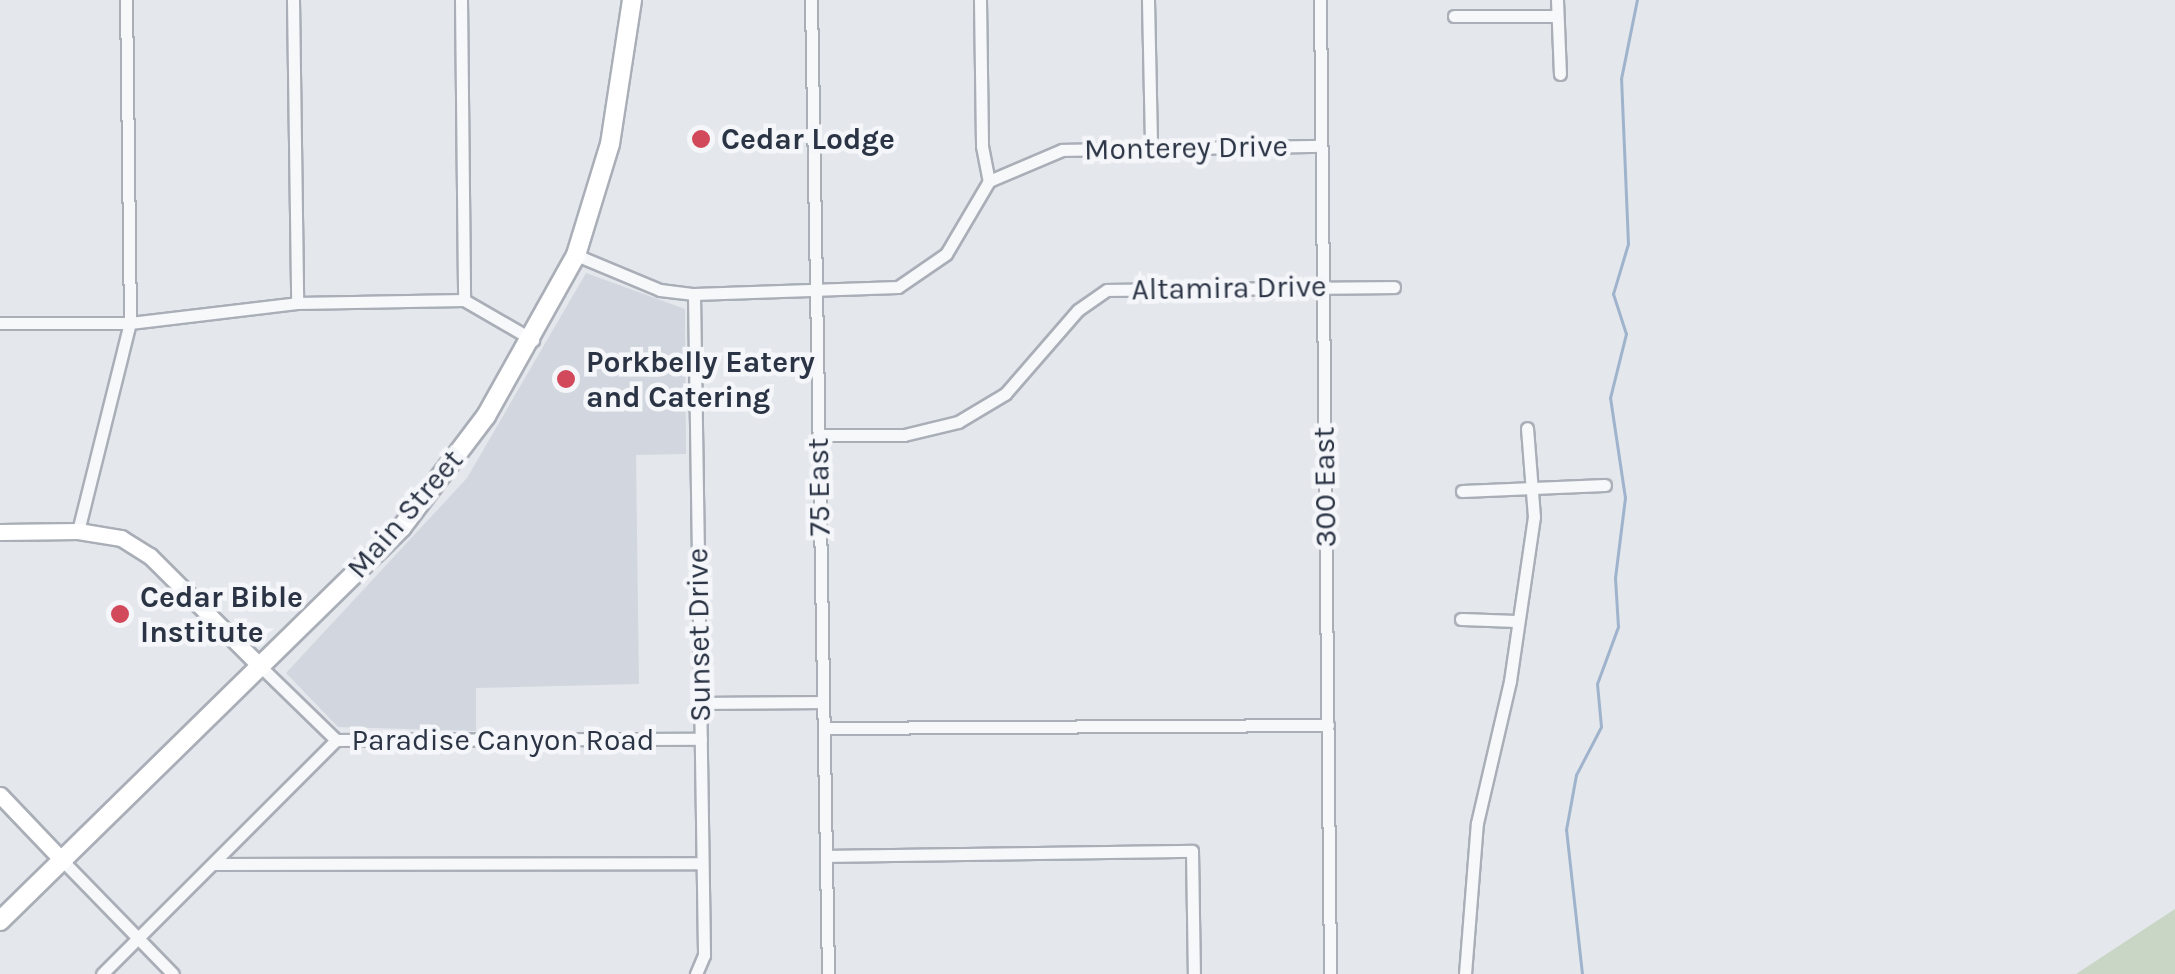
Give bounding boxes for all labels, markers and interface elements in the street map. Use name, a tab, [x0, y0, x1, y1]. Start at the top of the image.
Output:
place label: Cedar Lodge	[721, 121, 895, 157]
marker: Cedar Lodge	[690, 128, 712, 150]
street label: Monterey Drive	[1084, 128, 1288, 168]
street label: Altamira Drive	[1131, 268, 1327, 308]
place label: Porkbelly Eatery and Catering	[586, 344, 815, 414]
marker: Porkbelly Eatery and Catering	[555, 368, 577, 390]
street label: 300 East	[1306, 426, 1344, 548]
street label: 75 East	[800, 437, 838, 537]
street label: Main Street	[339, 442, 471, 586]
street label: Sunset Drive	[679, 548, 719, 722]
place label: Cedar Bible Institute	[140, 579, 303, 650]
marker: Cedar Bible Institute	[109, 603, 131, 625]
street label: Paradise Canyon Road	[351, 722, 655, 758]

